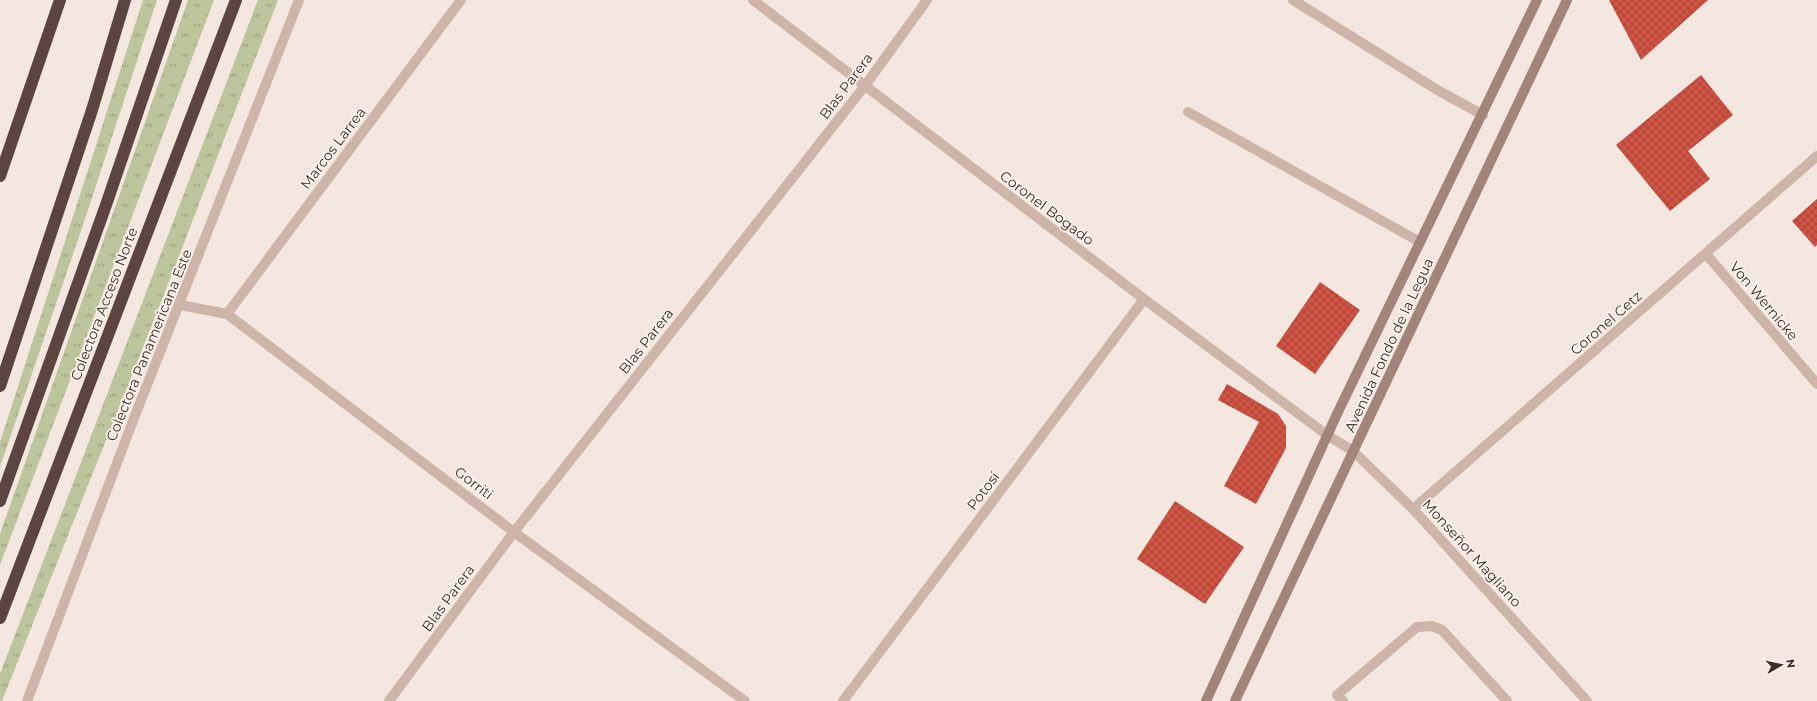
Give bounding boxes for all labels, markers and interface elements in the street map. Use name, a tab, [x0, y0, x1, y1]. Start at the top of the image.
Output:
street label: Blas Parera	[815, 49, 877, 123]
street label: Marcos Larrea	[296, 103, 370, 193]
street label: Coronel Bogado	[996, 167, 1098, 249]
street label: Colectora Acceso Norte	[66, 225, 142, 383]
street label: Colectora Panamericana Este	[102, 246, 196, 444]
street label: Avenida Fondo de la Legua	[1341, 255, 1437, 435]
street label: Von Wernicke	[1726, 258, 1802, 344]
street label: Coronel Cetz	[1567, 287, 1645, 359]
street label: Blas Parera	[615, 305, 677, 377]
street label: Gorriti	[451, 463, 497, 503]
street label: Potosí	[963, 467, 1004, 514]
street label: Monseñor Magliano	[1419, 495, 1526, 611]
street label: Blas Parera	[418, 561, 478, 635]
north arrow	[1761, 645, 1801, 685]
text: N	[1783, 658, 1798, 669]

